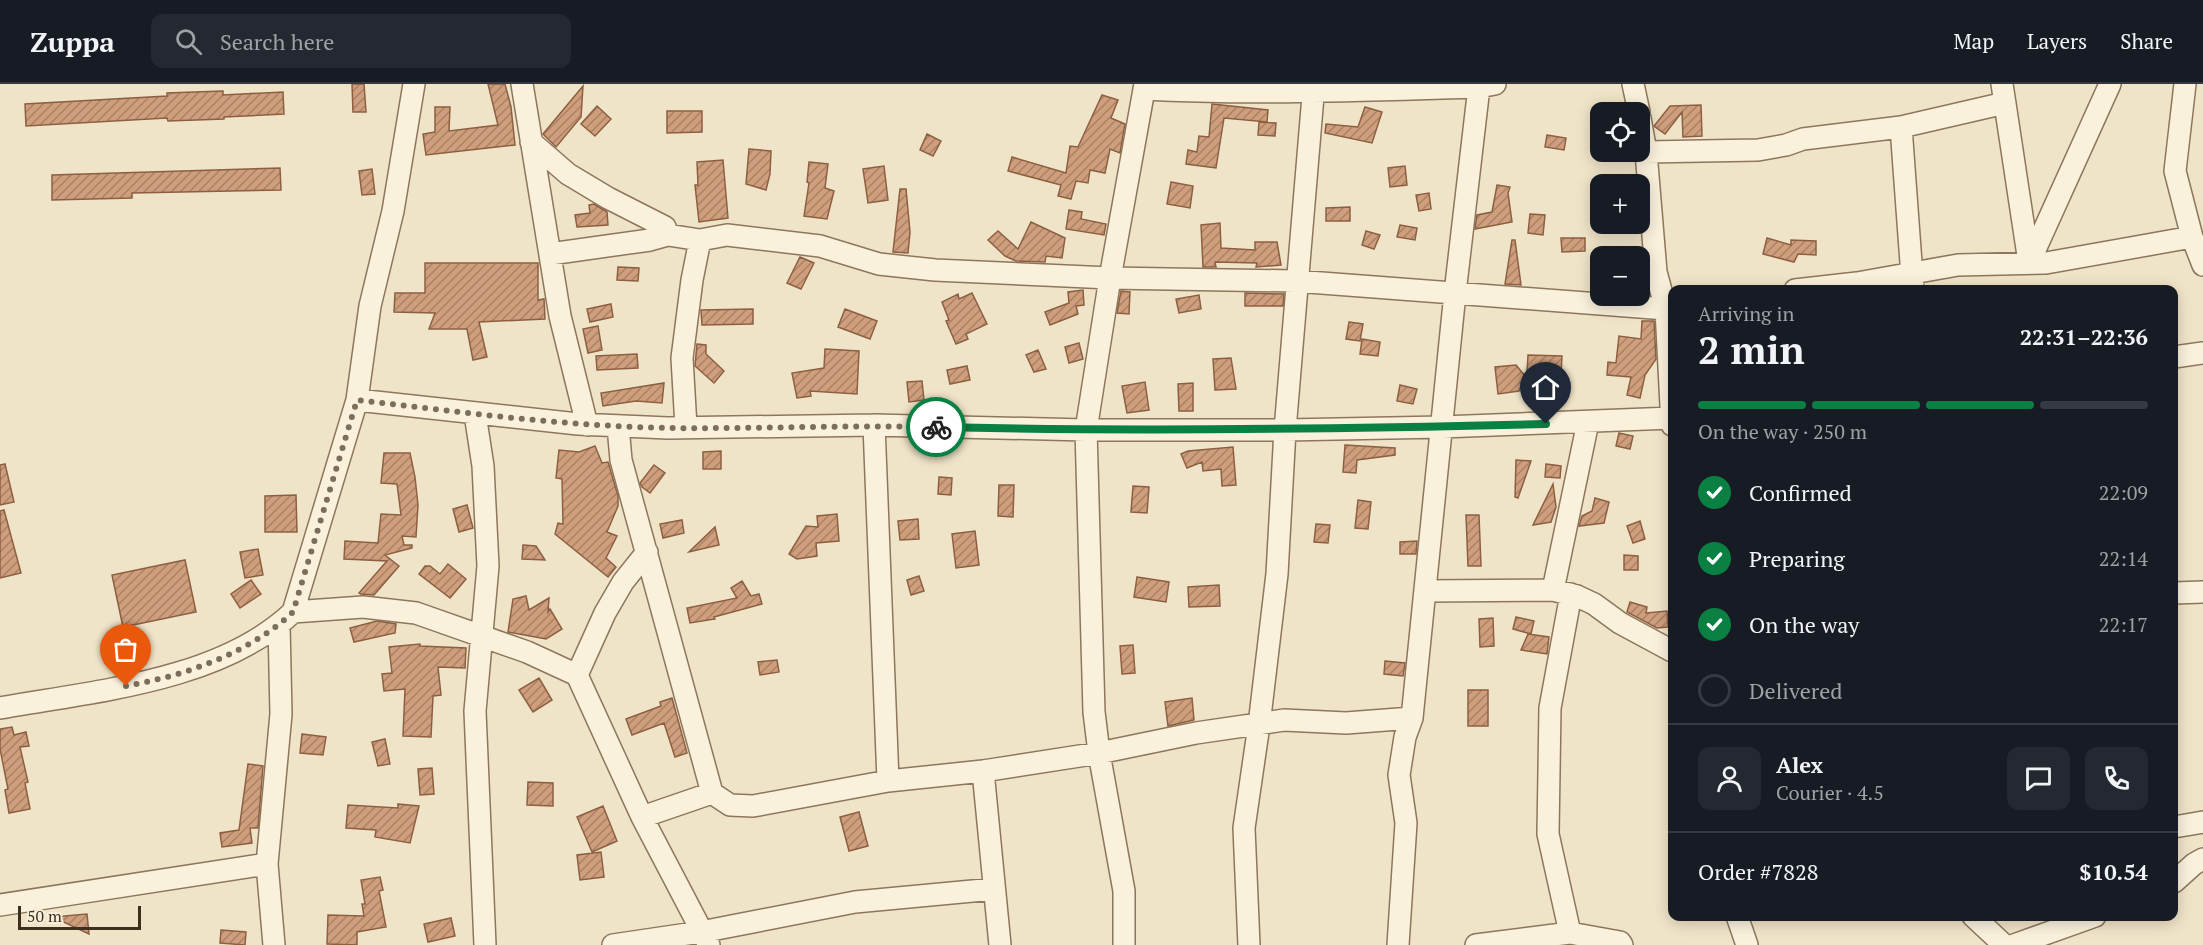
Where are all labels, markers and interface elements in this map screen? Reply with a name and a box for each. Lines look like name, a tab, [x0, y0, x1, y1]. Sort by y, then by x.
search box	[151, 14, 571, 68]
text: Zuppa	[30, 23, 115, 60]
icon: search	[172, 25, 205, 58]
text: Search here	[220, 27, 334, 56]
text: Map	[1953, 27, 1994, 55]
text: Layers	[2027, 27, 2087, 55]
text: Share	[2120, 27, 2173, 55]
map controls	[1590, 102, 1650, 306]
button: locate	[1590, 102, 1650, 162]
button: +	[1590, 174, 1650, 234]
button: −	[1590, 246, 1650, 306]
text: Arriving in	[1698, 300, 1794, 327]
text: 22:31–22:36	[2020, 322, 2148, 351]
text: 2 min	[1698, 323, 1805, 375]
pin	[1520, 362, 1571, 424]
icon: home	[1529, 371, 1562, 404]
courier	[906, 397, 966, 457]
icon: bike	[920, 411, 953, 444]
text: On the way · 250 m	[1698, 418, 1867, 445]
icon: check	[1698, 476, 1731, 509]
text: Confirmed	[1749, 478, 1852, 507]
text: 22:09	[2099, 479, 2148, 506]
icon: check	[1698, 542, 1731, 575]
text: Preparing	[1749, 544, 1845, 573]
text: 22:14	[2099, 545, 2148, 572]
icon: check	[1698, 608, 1731, 641]
text: On the way	[1749, 610, 1859, 639]
text: 22:17	[2099, 611, 2148, 638]
pin	[100, 624, 151, 686]
icon: bag	[109, 633, 142, 666]
text: Delivered	[1749, 676, 1842, 705]
button: person	[1698, 747, 1761, 810]
button: chat	[2007, 747, 2070, 810]
button: phone	[2085, 747, 2148, 810]
text: Alex	[1776, 750, 1823, 779]
text: Courier · 4.5	[1776, 779, 1884, 806]
text: Order #7828	[1698, 857, 1818, 886]
text: $10.54	[2079, 857, 2148, 886]
scale bar	[18, 903, 141, 930]
text: 50 m	[27, 905, 62, 927]

